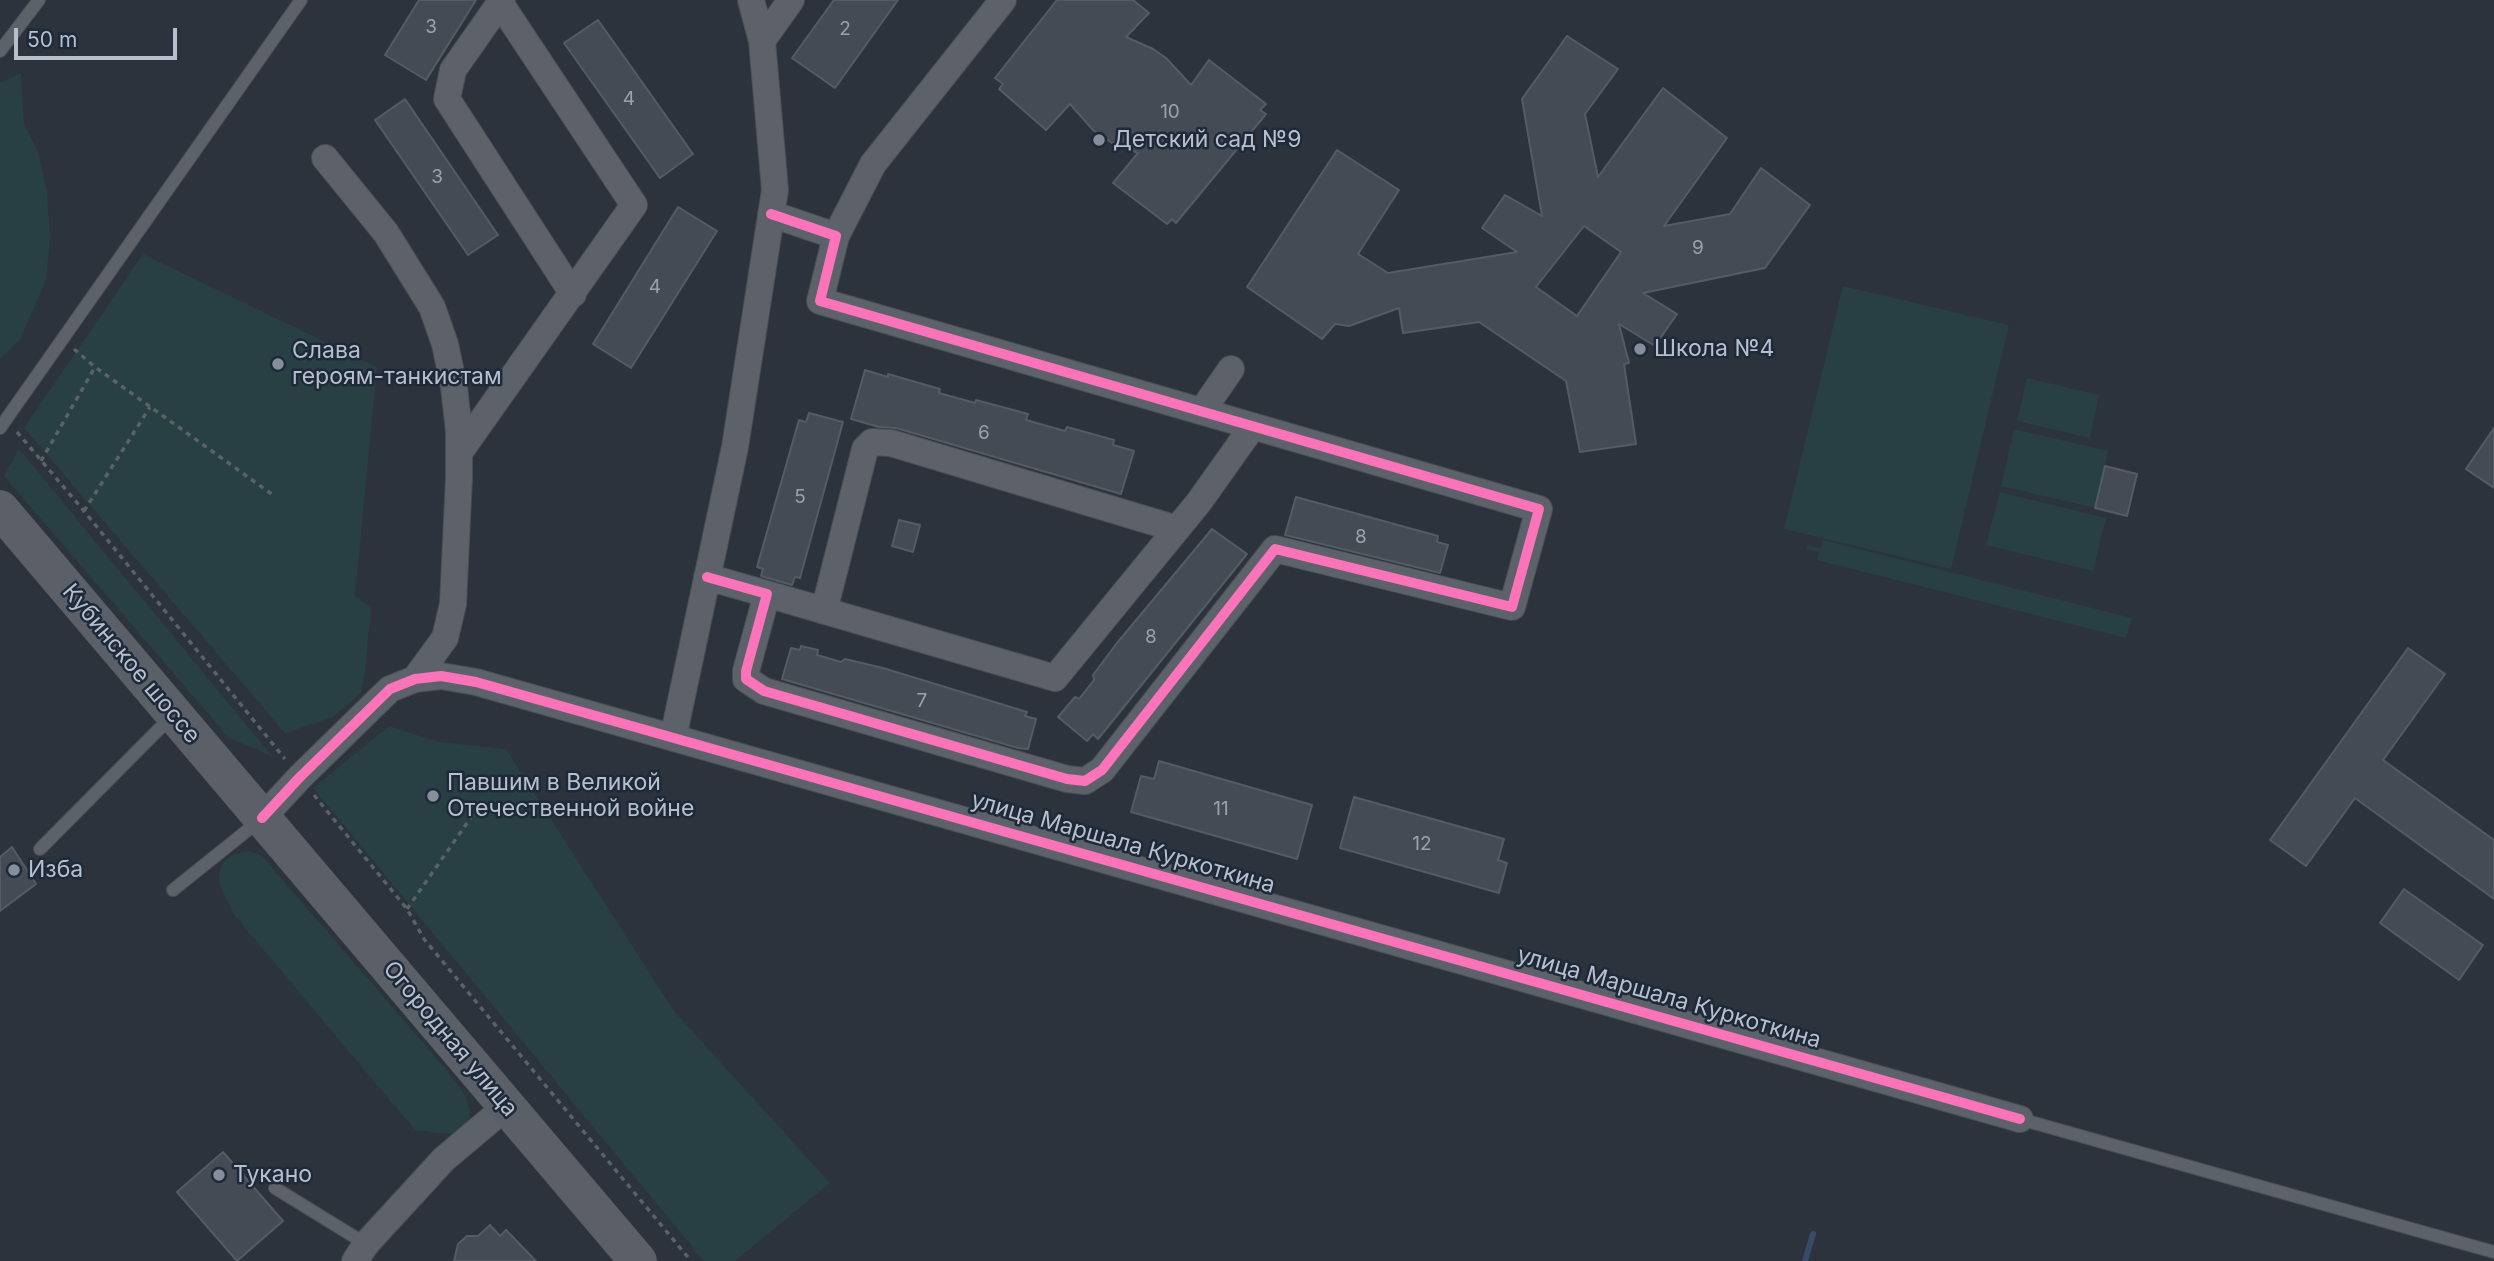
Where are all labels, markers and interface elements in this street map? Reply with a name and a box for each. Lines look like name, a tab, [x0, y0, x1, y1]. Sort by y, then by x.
scale bar	[18, 14, 180, 58]
house number: 3	[425, 16, 437, 38]
house number: 2	[839, 18, 851, 40]
text: 50 m	[27, 27, 77, 52]
house number: 4	[623, 88, 635, 110]
house number: 10	[1160, 101, 1180, 123]
place label: Детский сад №9	[1113, 126, 1301, 154]
marker: Детский сад №9	[1091, 132, 1107, 148]
house number: 3	[431, 166, 443, 188]
house number: 9	[1692, 237, 1704, 259]
house number: 4	[649, 276, 661, 298]
place label: Школа №4	[1654, 335, 1774, 363]
place label: Слава героям-танкистам	[292, 337, 502, 391]
marker: Школа №4	[1632, 341, 1648, 357]
marker: Слава героям-танкистам	[270, 356, 286, 372]
house number: 6	[978, 422, 990, 444]
house number: 5	[794, 486, 806, 508]
house number: 8	[1355, 526, 1367, 548]
street label: Кубинское шоссе	[56, 579, 206, 749]
house number: 8	[1145, 626, 1157, 648]
house number: 7	[917, 690, 927, 712]
place label: Павшим в Великой Отечественной войне	[447, 769, 694, 823]
street label: улица Маршала Куркоткина	[968, 786, 1278, 900]
marker: Павшим в Великой Отечественной войне	[425, 788, 441, 804]
house number: 11	[1213, 798, 1229, 820]
house number: 12	[1412, 833, 1432, 855]
place label: Изба	[28, 856, 83, 884]
marker: Изба	[6, 862, 22, 878]
street label: улица Маршала Куркоткина	[1514, 941, 1824, 1055]
street label: Огородная улица	[377, 956, 523, 1122]
place label: Тукано	[233, 1161, 312, 1189]
marker: Тукано	[211, 1167, 227, 1183]

